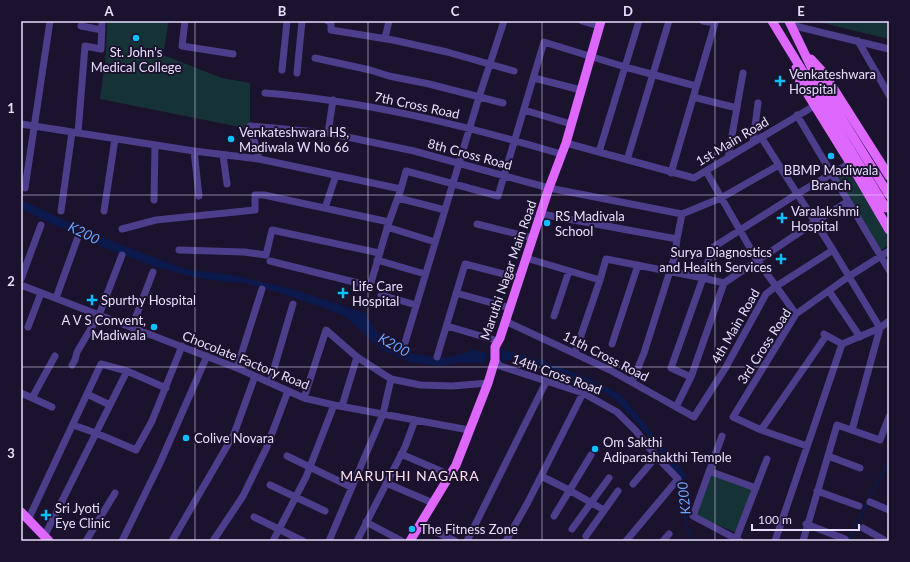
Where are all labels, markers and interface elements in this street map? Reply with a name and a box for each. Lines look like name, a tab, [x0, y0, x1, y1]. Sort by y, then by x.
text: A	[103, 3, 114, 19]
text: B	[278, 3, 287, 19]
text: C	[451, 3, 460, 19]
text: D	[623, 3, 633, 19]
text: E	[797, 3, 805, 19]
marker: St. John's Medical College	[131, 33, 141, 43]
place label: St. John's Medical College	[91, 44, 181, 75]
place label: Venkateshwara Hospital	[789, 66, 876, 97]
marker: Venkateshwara Hospital	[774, 75, 786, 87]
street label: 7th Cross Road	[373, 88, 461, 122]
text: 1	[7, 100, 15, 116]
street label: 1st Main Road	[693, 113, 771, 169]
place label: Venkateshwara HS, Madiwala W No 66	[239, 124, 349, 155]
marker: Venkateshwara HS, Madiwala W No 66	[226, 134, 236, 144]
street label: 8th Cross Road	[426, 135, 514, 173]
marker: BBMP Madiwala Branch	[826, 151, 836, 161]
place label: BBMP Madiwala Branch	[784, 162, 878, 193]
street label: Maruthi Nagar Main Road	[477, 198, 539, 342]
place label: Varalakshmi Hospital	[791, 203, 859, 234]
place label: RS Madivala School	[555, 208, 625, 239]
marker: Varalakshmi Hospital	[776, 212, 788, 224]
water label: K200	[66, 218, 103, 247]
marker: RS Madivala School	[542, 218, 552, 228]
place label: Surya Diagnostics and Health Services	[659, 244, 772, 275]
marker: Surya Diagnostics and Health Services	[775, 253, 787, 265]
text: 2	[7, 273, 15, 289]
place label: Life Care Hospital	[352, 278, 403, 309]
street label: 4th Main Road	[707, 286, 763, 366]
marker: Life Care Hospital	[337, 287, 349, 299]
place label: Spurthy Hospital	[101, 292, 196, 308]
marker: Spurthy Hospital	[86, 294, 98, 306]
street label: 3rd Cross Road	[734, 305, 794, 387]
place label: A V S Convent, Madiwala	[62, 312, 146, 343]
marker: A V S Convent, Madiwala	[149, 322, 159, 332]
street label: Chocolate Factory Road	[180, 327, 312, 393]
street label: 11th Cross Road	[560, 327, 652, 385]
water label: K200	[376, 329, 413, 360]
street label: 14th Cross Road	[510, 350, 604, 398]
place label: Colive Novara	[194, 430, 274, 446]
marker: Colive Novara	[181, 433, 191, 443]
place label: Om Sakthi Adiparashakthi Temple	[603, 434, 732, 465]
marker: Om Sakthi Adiparashakthi Temple	[590, 444, 600, 454]
text: 3	[7, 445, 15, 461]
district label: MARUTHI NAGARA	[340, 467, 480, 484]
water label: K200	[673, 481, 694, 515]
place label: Sri Jyoti Eye Clinic	[55, 500, 110, 531]
scale bar	[752, 506, 859, 532]
marker: Sri Jyoti Eye Clinic	[40, 509, 52, 521]
text: 100 m	[758, 512, 792, 527]
place label: The Fitness Zone	[420, 521, 518, 537]
marker: The Fitness Zone	[407, 524, 417, 534]

